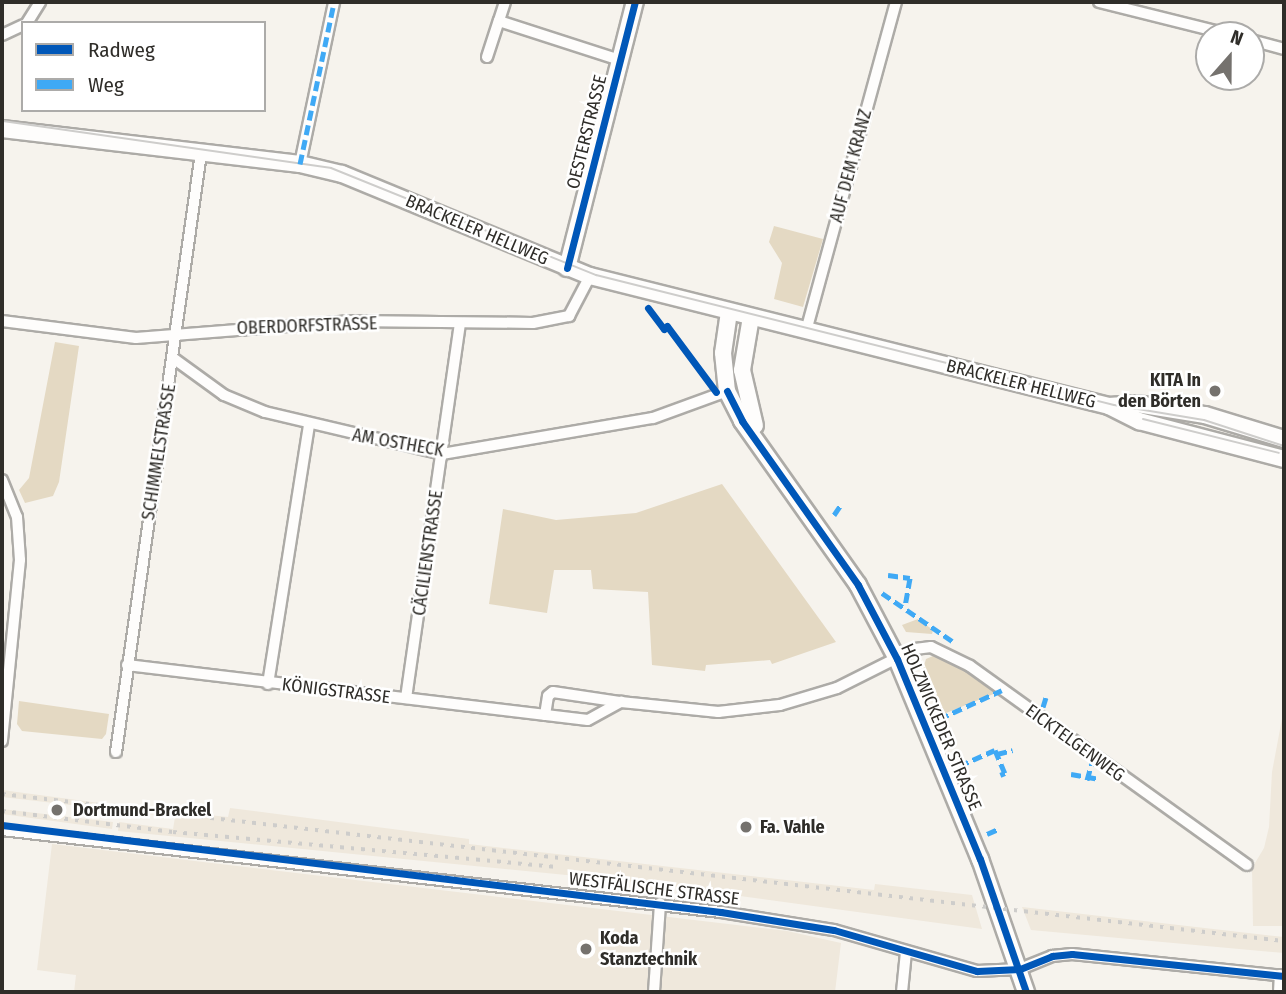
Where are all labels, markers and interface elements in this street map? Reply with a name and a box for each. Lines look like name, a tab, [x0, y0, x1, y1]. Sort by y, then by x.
legend	[21, 21, 266, 112]
north arrow	[1195, 21, 1265, 91]
text: N	[1228, 25, 1246, 51]
text: Radweg	[88, 37, 155, 63]
text: Weg	[88, 72, 124, 98]
street label: OESTERSTRASSE	[562, 73, 612, 191]
street label: AUF DEM KRANZ	[826, 107, 876, 225]
street label: BRACKELER HELLWEG	[402, 190, 552, 270]
street label: OBERDORFSTRASSE	[236, 313, 378, 339]
street label: BRACKELER HELLWEG	[944, 355, 1098, 413]
place label: KITA In den Börten	[1118, 370, 1201, 412]
street label: SCHIMMELSTRASSE	[138, 382, 180, 522]
marker: KITA In den Börten	[1207, 383, 1223, 399]
street label: AM OSTHECK	[351, 424, 445, 462]
street label: CÄCILIENSTRASSE	[408, 489, 448, 617]
street label: HOLZWICKEDER STRASSE	[896, 640, 986, 814]
street label: KÖNIGSTRASSE	[281, 674, 391, 708]
street label: EICKTELGENWEG	[1021, 700, 1129, 786]
place label: Dortmund-Brackel	[73, 799, 211, 821]
marker: Dortmund-Brackel	[47, 800, 67, 820]
place label: Fa. Vahle	[760, 816, 825, 838]
marker: Fa. Vahle	[738, 819, 754, 835]
street label: WESTFÄLISCHE STRASSE	[568, 868, 740, 910]
place label: Koda Stanztechnik	[600, 928, 697, 970]
marker: Koda Stanztechnik	[578, 941, 594, 957]

